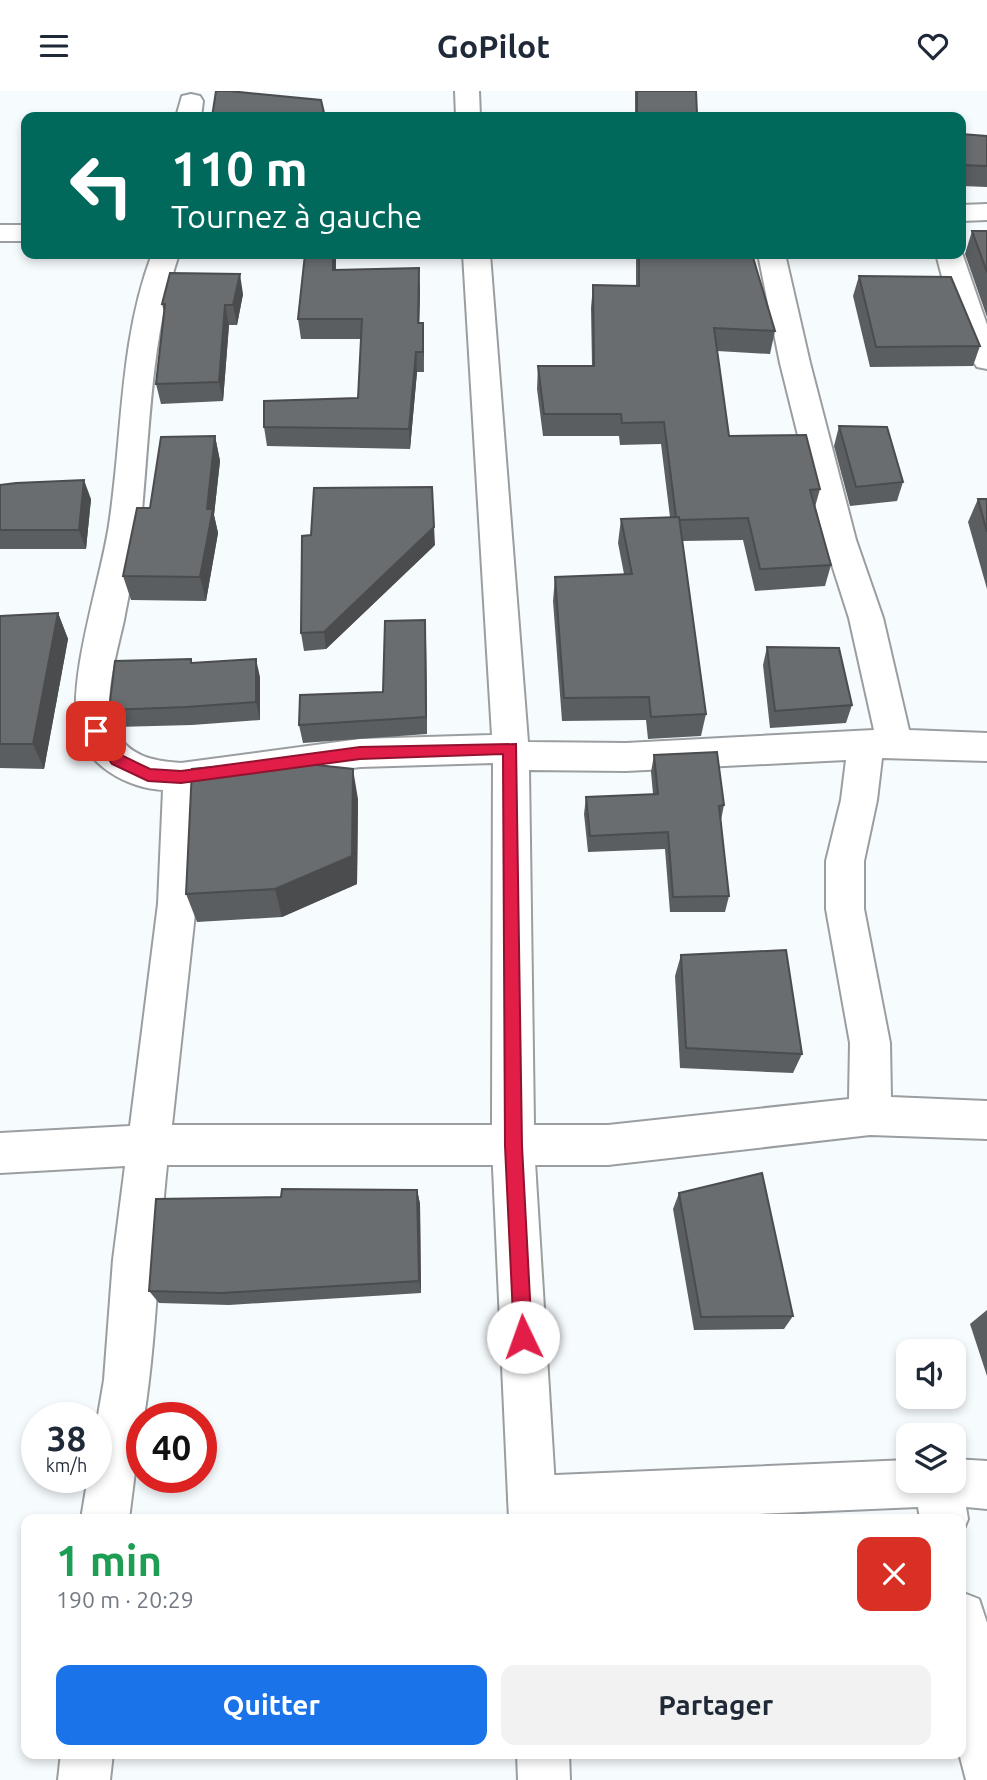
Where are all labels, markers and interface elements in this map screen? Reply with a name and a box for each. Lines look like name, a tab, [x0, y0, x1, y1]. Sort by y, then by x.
icon: menu	[35, 27, 73, 65]
icon: heart	[914, 27, 952, 65]
text: GoPilot	[437, 28, 550, 64]
icon: left	[56, 140, 147, 231]
text: 110 m	[171, 140, 308, 195]
text: Tournez à gauche	[171, 198, 422, 234]
pin	[66, 701, 126, 761]
icon: arrive	[77, 712, 115, 750]
position arrow	[486, 1300, 560, 1374]
map controls	[896, 1339, 966, 1493]
button: sound	[896, 1339, 966, 1409]
speed limit sign: 40	[126, 1402, 217, 1493]
text: 38	[47, 1418, 86, 1458]
button: layers	[896, 1423, 966, 1493]
text: km/h	[46, 1455, 87, 1475]
text: 1 min	[56, 1537, 162, 1584]
button: close	[857, 1537, 931, 1611]
text: 190 m · 20:29	[56, 1587, 194, 1612]
button: Quitter	[56, 1665, 487, 1745]
button: Partager	[501, 1665, 931, 1745]

